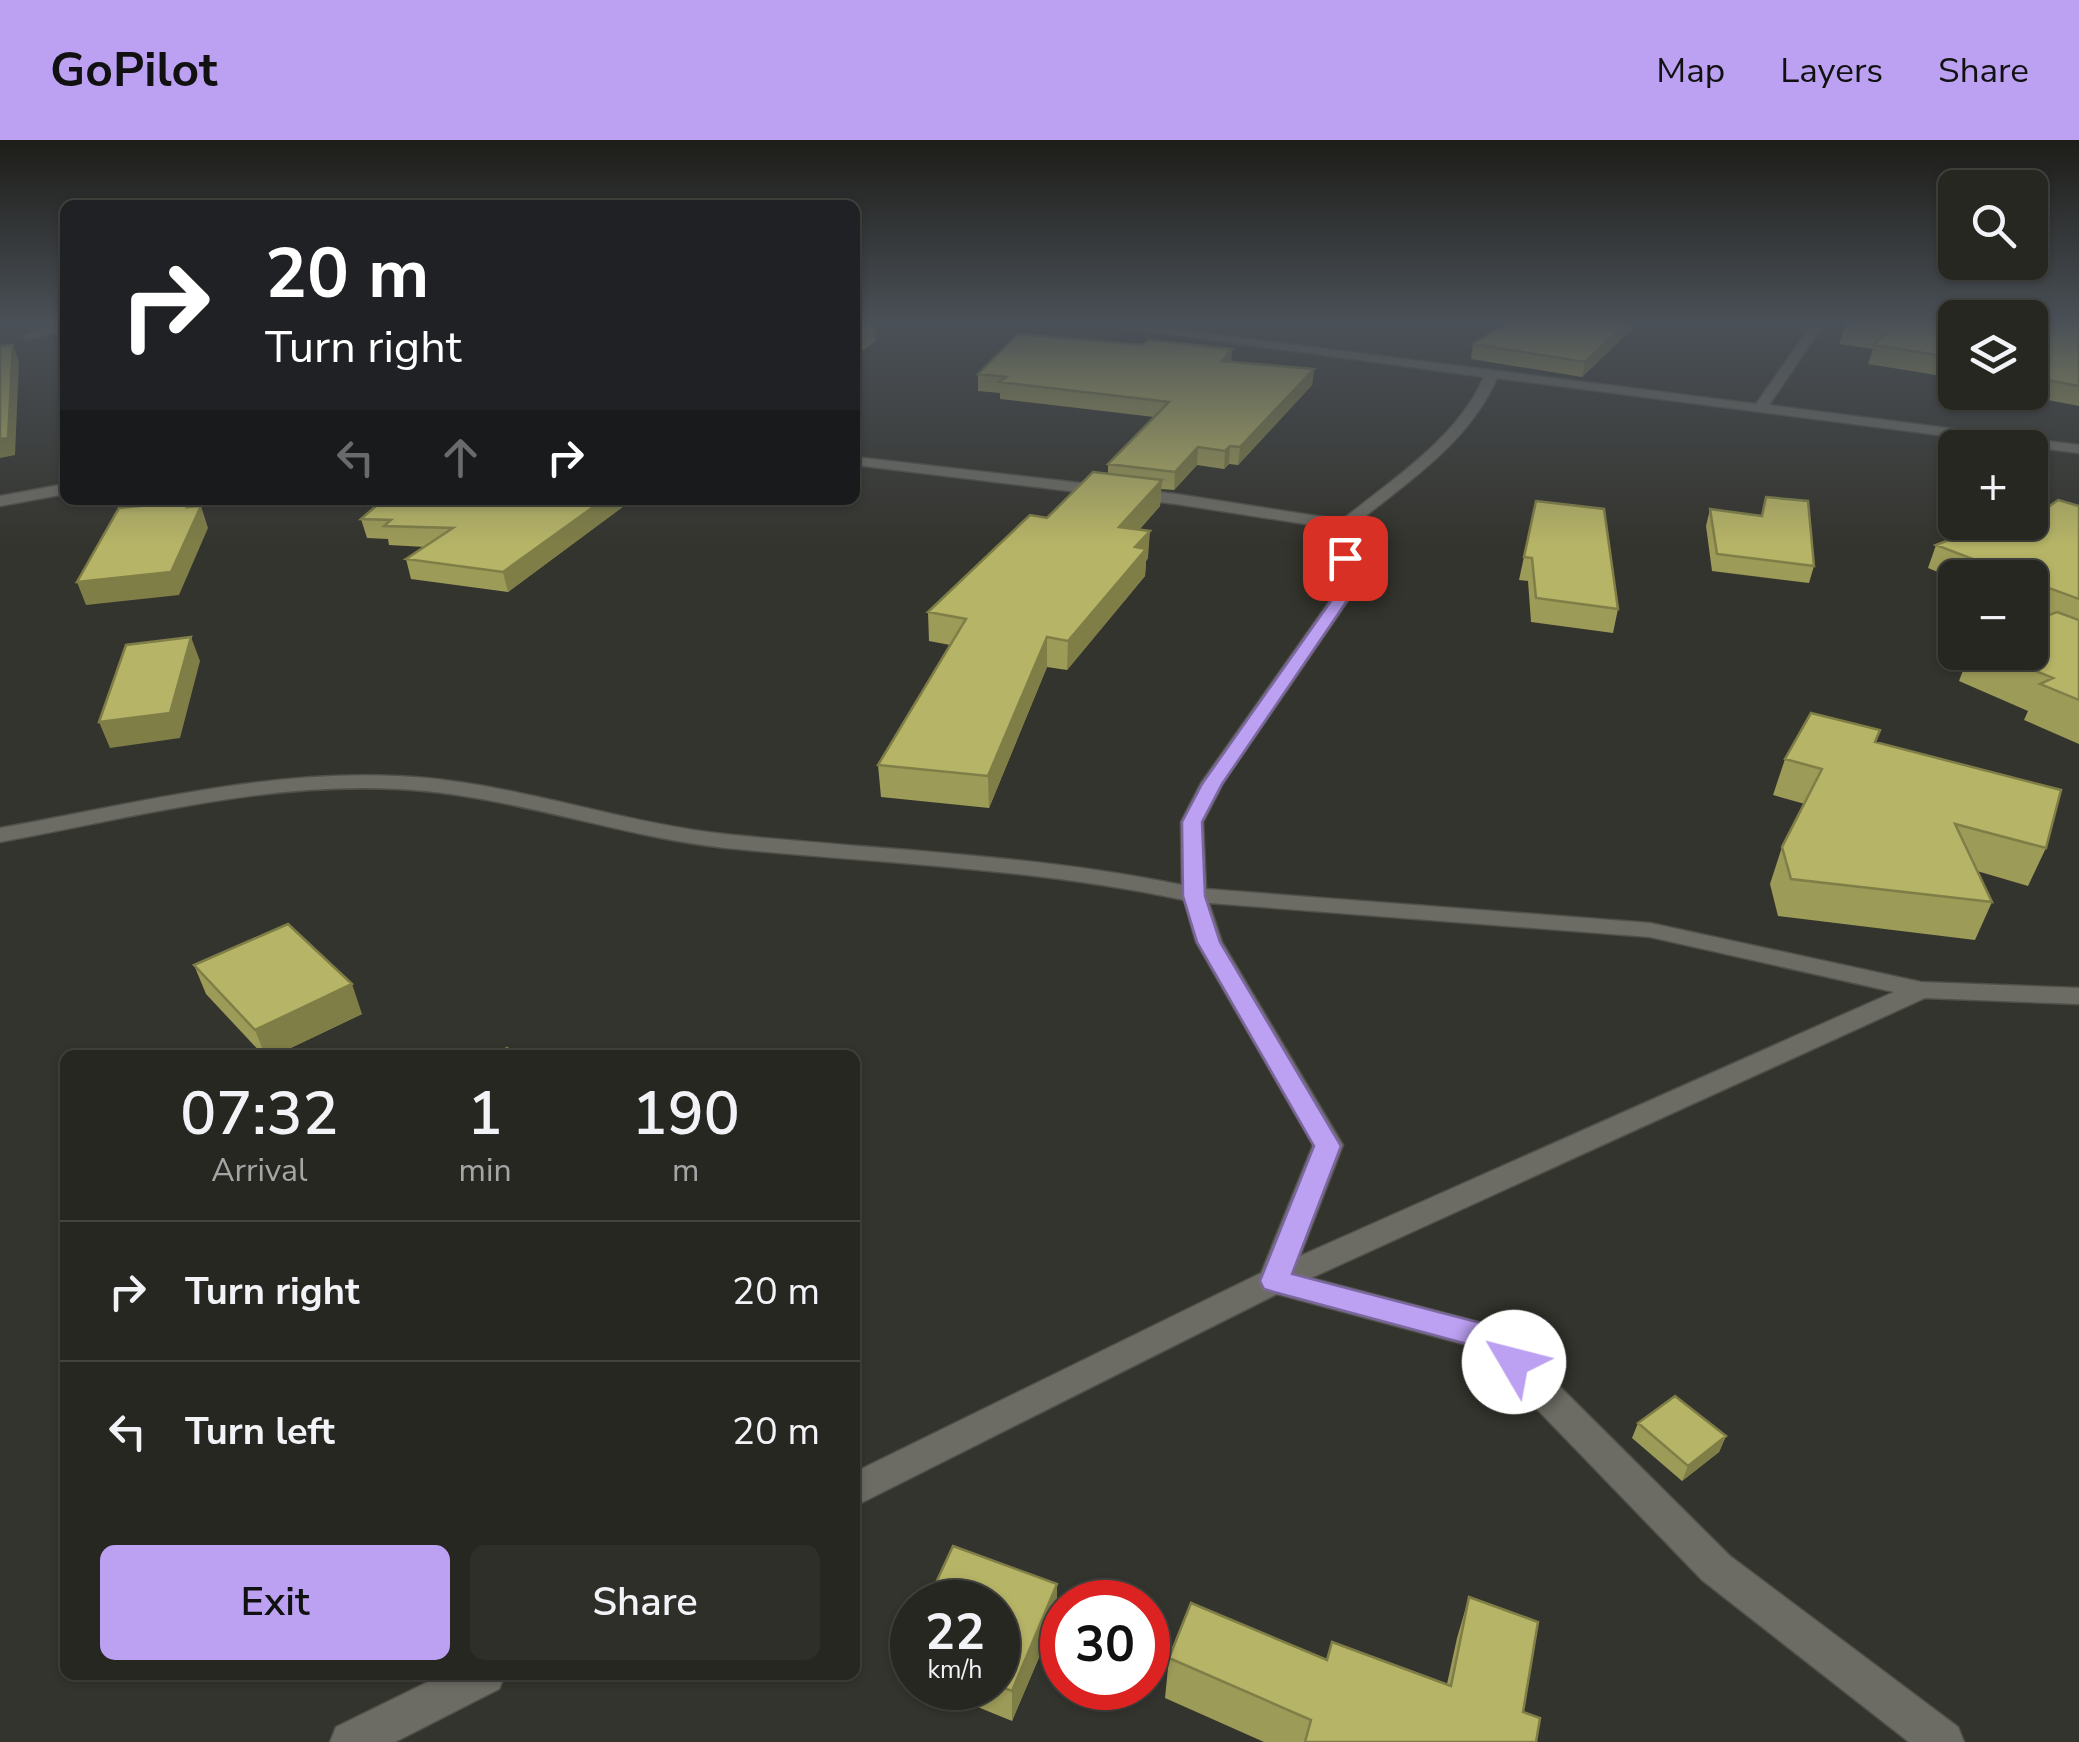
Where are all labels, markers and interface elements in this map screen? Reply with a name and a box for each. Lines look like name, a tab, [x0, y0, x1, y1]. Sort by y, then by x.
text: GoPilot	[50, 37, 217, 103]
text: Map	[1656, 47, 1725, 94]
text: Layers	[1780, 47, 1883, 94]
text: Share	[1938, 47, 2029, 94]
map controls	[1938, 170, 2048, 670]
button: search	[1938, 170, 2048, 280]
text: 20 m	[265, 226, 429, 322]
icon: right	[100, 240, 230, 370]
button: layers	[1938, 300, 2048, 410]
text: Turn right	[265, 317, 462, 378]
icon: left	[328, 430, 383, 485]
icon: ahead	[433, 430, 488, 485]
icon: right	[538, 430, 593, 485]
button: +	[1938, 430, 2048, 540]
pin	[1303, 516, 1388, 601]
icon: arrive	[1318, 531, 1373, 586]
button: −	[1938, 560, 2048, 670]
text: 07:32	[180, 1073, 338, 1155]
text: 1	[467, 1073, 503, 1155]
text: 190	[632, 1073, 740, 1155]
text: Arrival	[211, 1149, 307, 1192]
text: min	[459, 1149, 512, 1192]
text: m	[672, 1149, 700, 1192]
icon: right	[100, 1264, 155, 1319]
text: Turn right	[185, 1266, 360, 1317]
text: 20 m	[732, 1266, 820, 1317]
position arrow	[1462, 1310, 1566, 1414]
icon: left	[100, 1404, 155, 1459]
text: Turn left	[185, 1406, 335, 1457]
text: 20 m	[732, 1406, 820, 1457]
button: Exit	[100, 1545, 450, 1660]
button: Share	[470, 1545, 820, 1660]
speed limit sign: 30	[1040, 1580, 1170, 1710]
text: 22	[925, 1598, 985, 1667]
text: km/h	[927, 1653, 983, 1687]

